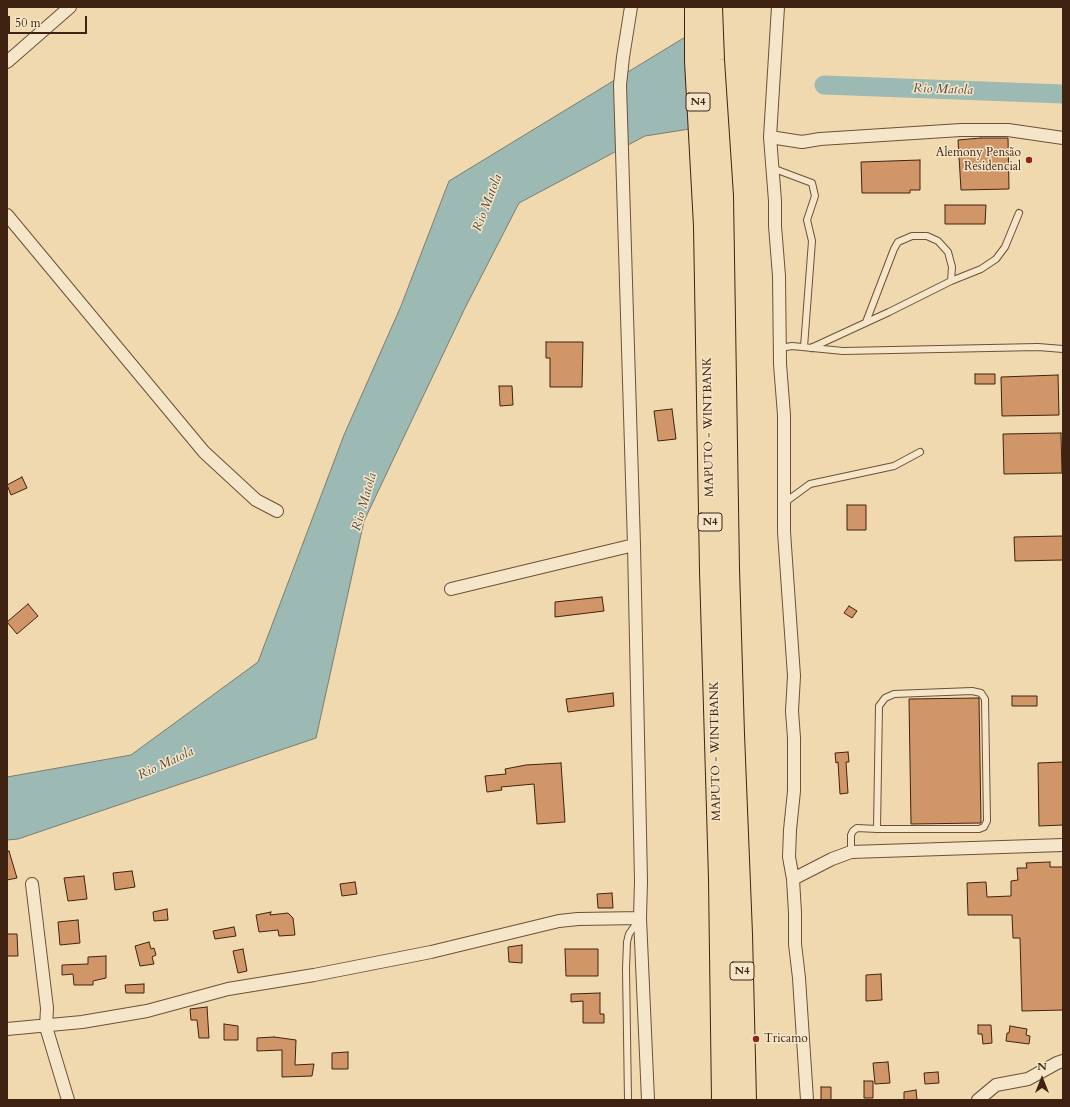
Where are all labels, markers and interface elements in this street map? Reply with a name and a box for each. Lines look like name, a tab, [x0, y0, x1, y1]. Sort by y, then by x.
scale bar	[10, 8, 89, 34]
text: 50 m	[15, 15, 41, 31]
water label: Rio Matola	[913, 81, 973, 99]
road number: N4	[686, 93, 710, 111]
place label: Alemony Pensão Residencial	[936, 146, 1021, 174]
marker: Alemony Pensão Residencial	[1024, 155, 1034, 165]
water label: Rio Matola	[470, 172, 506, 234]
street label: MAPUTO - WINTBANK	[701, 357, 717, 497]
water label: Rio Matola	[349, 471, 381, 533]
road number: N4	[698, 513, 722, 531]
street label: MAPUTO - WINTBANK	[708, 681, 724, 821]
water label: Rio Matola	[136, 744, 196, 784]
road number: N4	[730, 962, 754, 980]
place label: Tricamo	[764, 1032, 808, 1046]
marker: Tricamo	[751, 1034, 761, 1044]
north arrow	[1022, 1059, 1062, 1099]
text: N	[1037, 1059, 1047, 1074]

